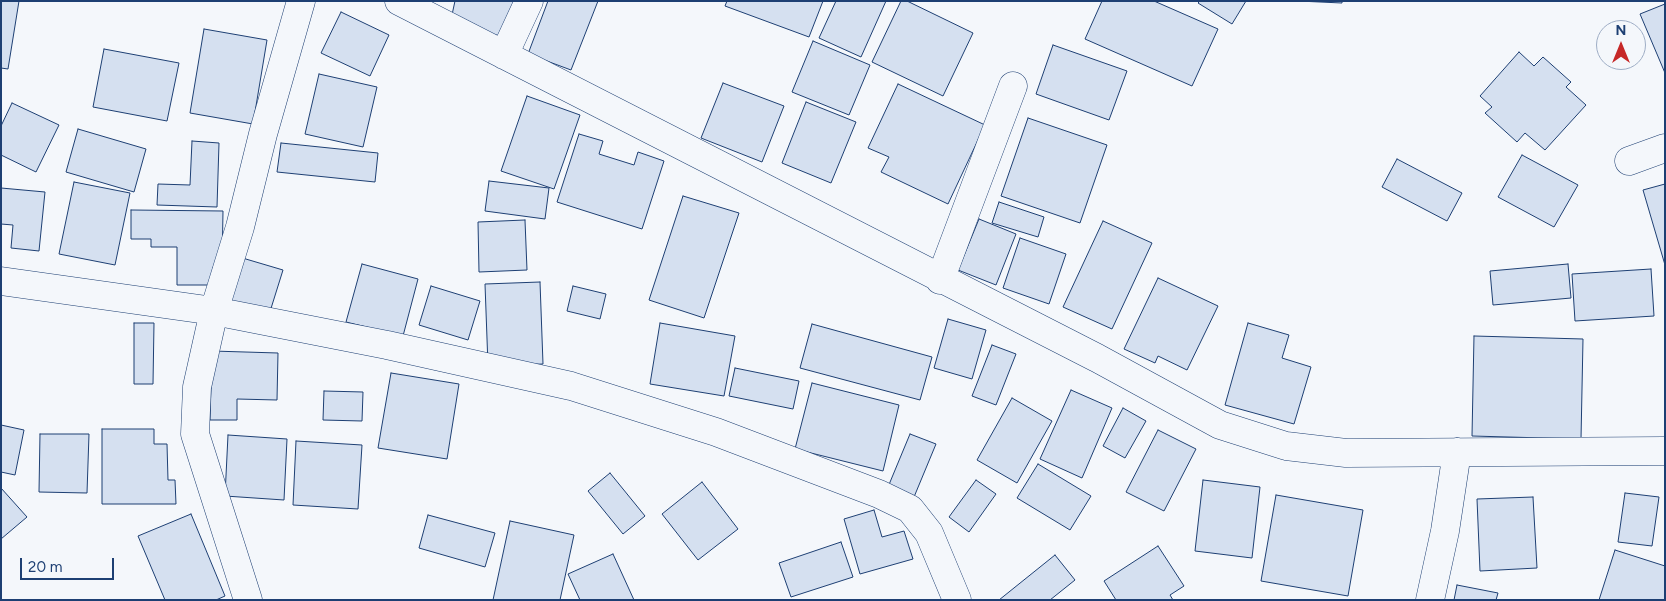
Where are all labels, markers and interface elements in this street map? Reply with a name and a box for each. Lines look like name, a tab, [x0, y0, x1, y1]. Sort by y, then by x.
north arrow	[1596, 20, 1646, 70]
text: N	[1616, 22, 1626, 39]
scale bar	[22, 548, 116, 580]
text: 20 m	[28, 558, 62, 576]

